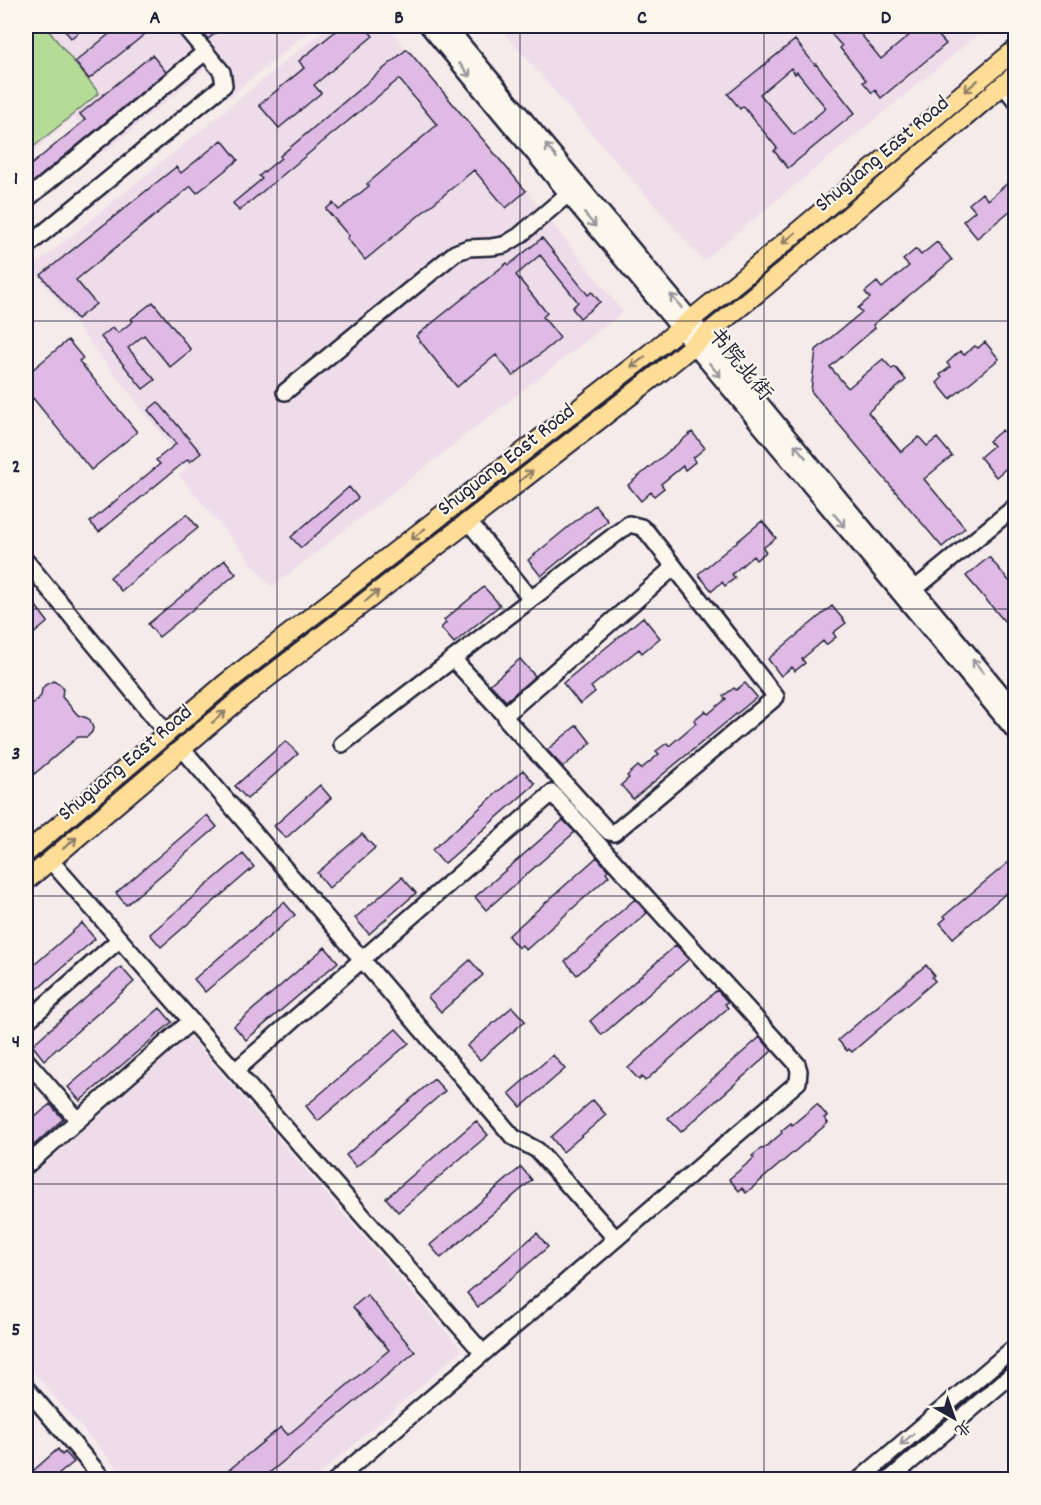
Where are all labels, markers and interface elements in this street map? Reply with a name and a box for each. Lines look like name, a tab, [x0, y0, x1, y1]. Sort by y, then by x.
text: A	[150, 5, 161, 33]
text: B	[394, 5, 404, 33]
text: C	[637, 5, 647, 33]
text: D	[881, 5, 892, 33]
one-way arrow	[458, 62, 471, 78]
one-way arrow	[964, 79, 979, 93]
street label: Shuguang East Road	[809, 89, 957, 221]
one-way arrow	[544, 144, 558, 159]
text: 1	[14, 166, 18, 194]
one-way arrow	[583, 212, 597, 227]
one-way arrow	[781, 232, 797, 245]
one-way arrow	[669, 293, 682, 309]
street label: 书院北街	[699, 321, 779, 409]
one-way arrow	[631, 356, 647, 369]
one-way arrow	[708, 362, 721, 378]
street label: Shuguang East Road	[431, 397, 583, 525]
one-way arrow	[794, 443, 807, 459]
text: 2	[12, 454, 20, 482]
one-way arrow	[517, 470, 533, 483]
one-way arrow	[833, 512, 846, 528]
one-way arrow	[411, 527, 427, 540]
one-way arrow	[364, 590, 380, 603]
one-way arrow	[972, 658, 985, 674]
street label: Shuguang East Road	[52, 698, 200, 830]
one-way arrow	[211, 710, 226, 724]
text: 3	[12, 741, 20, 769]
one-way arrow	[62, 836, 77, 850]
text: 4	[12, 1029, 20, 1057]
text: 5	[11, 1317, 21, 1345]
north arrow	[924, 1388, 984, 1448]
text: 北	[949, 1414, 976, 1442]
one-way arrow	[900, 1432, 915, 1446]

